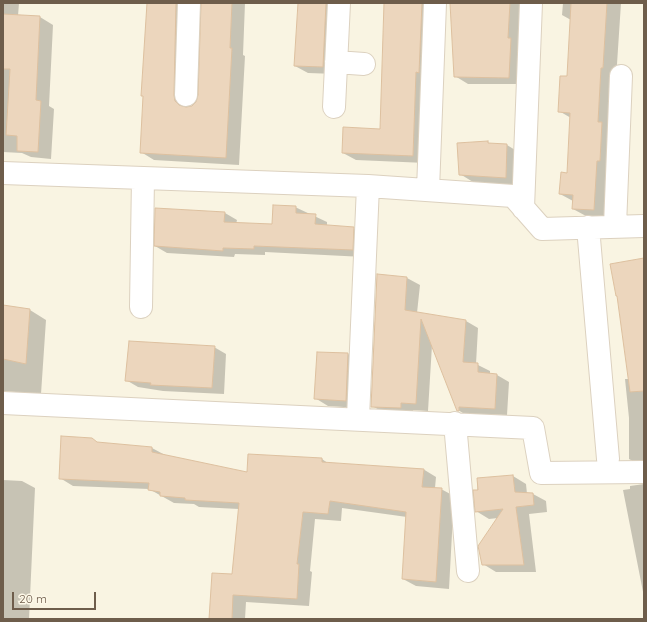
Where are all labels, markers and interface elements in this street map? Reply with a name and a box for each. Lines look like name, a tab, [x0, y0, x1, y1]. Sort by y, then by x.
scale bar	[14, 584, 98, 610]
text: 20 m	[19, 591, 47, 606]

